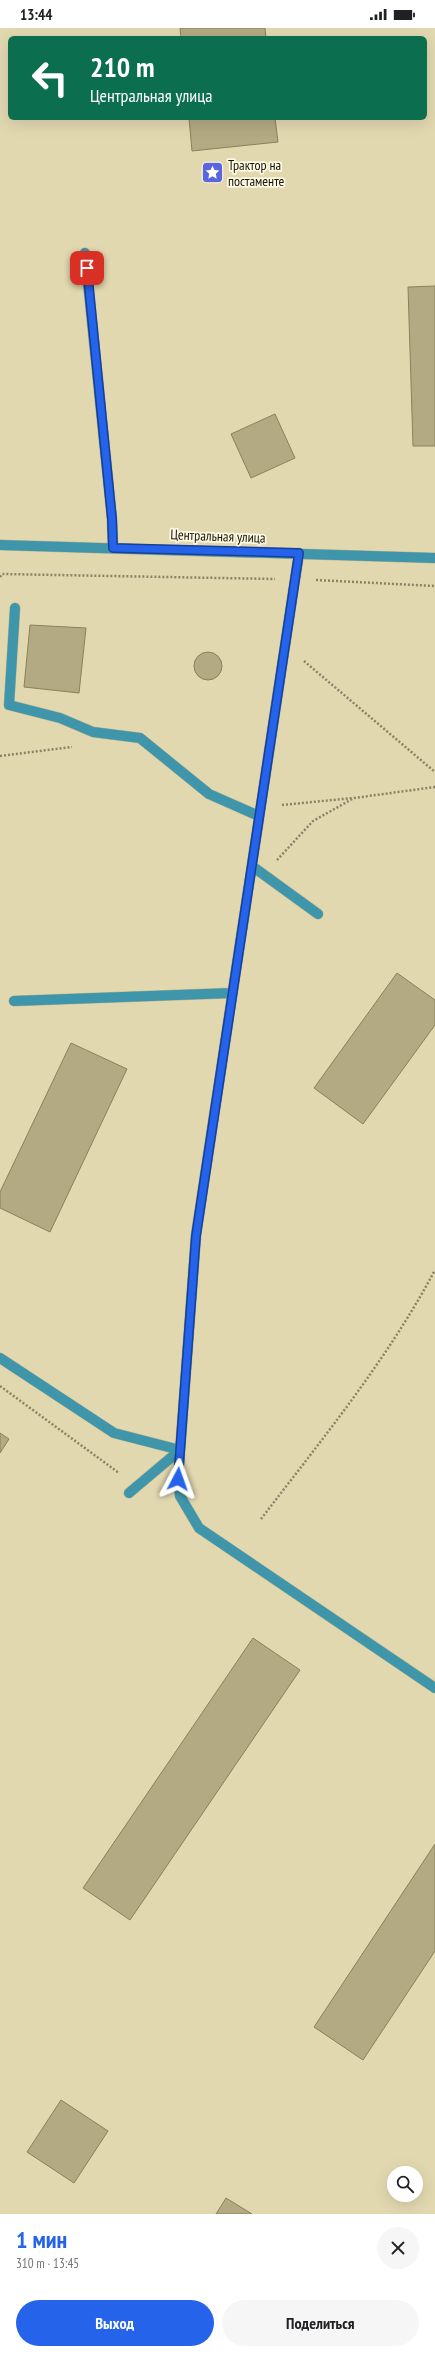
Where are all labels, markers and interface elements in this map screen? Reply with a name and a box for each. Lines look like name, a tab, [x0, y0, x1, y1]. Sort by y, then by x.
text: 13:44	[20, 5, 52, 24]
text: 210 m	[90, 48, 154, 85]
icon: left	[24, 52, 76, 104]
text: Центральная улица	[90, 84, 212, 107]
place label: Трактор на постаменте	[228, 156, 284, 190]
place icon: Трактор на постаменте	[200, 160, 226, 186]
pin	[70, 251, 104, 285]
icon: arrive	[76, 257, 98, 279]
street label: Центральная улица	[170, 525, 266, 547]
position arrow	[157, 1458, 199, 1500]
map controls	[387, 2166, 423, 2202]
button: search	[387, 2166, 423, 2202]
text: 1 мин	[16, 2224, 67, 2255]
button: close	[377, 2227, 419, 2269]
text: 310 m · 13:45	[16, 2255, 79, 2272]
button: Выход	[16, 2300, 214, 2346]
button: Поделиться	[222, 2300, 419, 2346]

